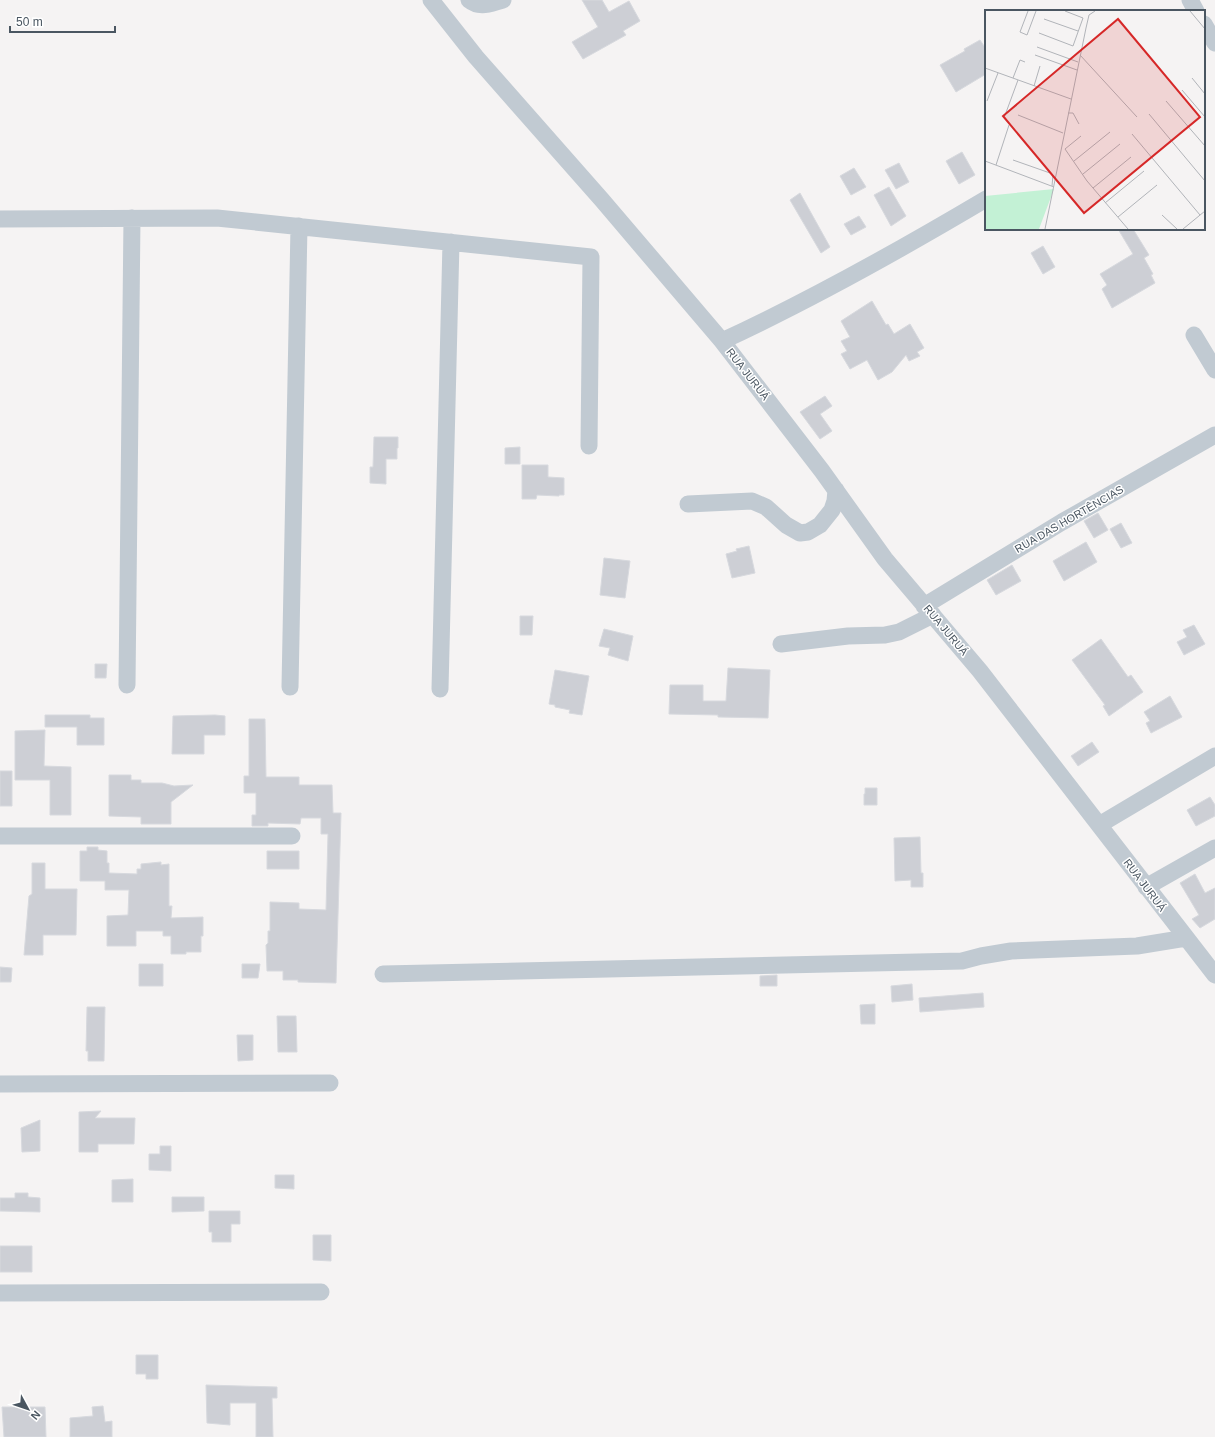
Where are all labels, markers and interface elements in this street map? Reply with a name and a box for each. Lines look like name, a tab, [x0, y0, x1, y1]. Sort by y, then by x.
scale bar	[10, 8, 115, 34]
inset map	[985, 10, 1205, 230]
text: 50 m	[16, 15, 43, 29]
street label: RUA JURUÁ	[724, 346, 772, 403]
street label: RUA DAS HORTÊNCIAS	[1013, 483, 1125, 555]
street label: RUA JURUÁ	[921, 602, 971, 658]
street label: RUA JURUÁ	[1121, 856, 1169, 914]
north arrow	[8, 1389, 48, 1429]
text: N	[28, 1409, 43, 1422]

